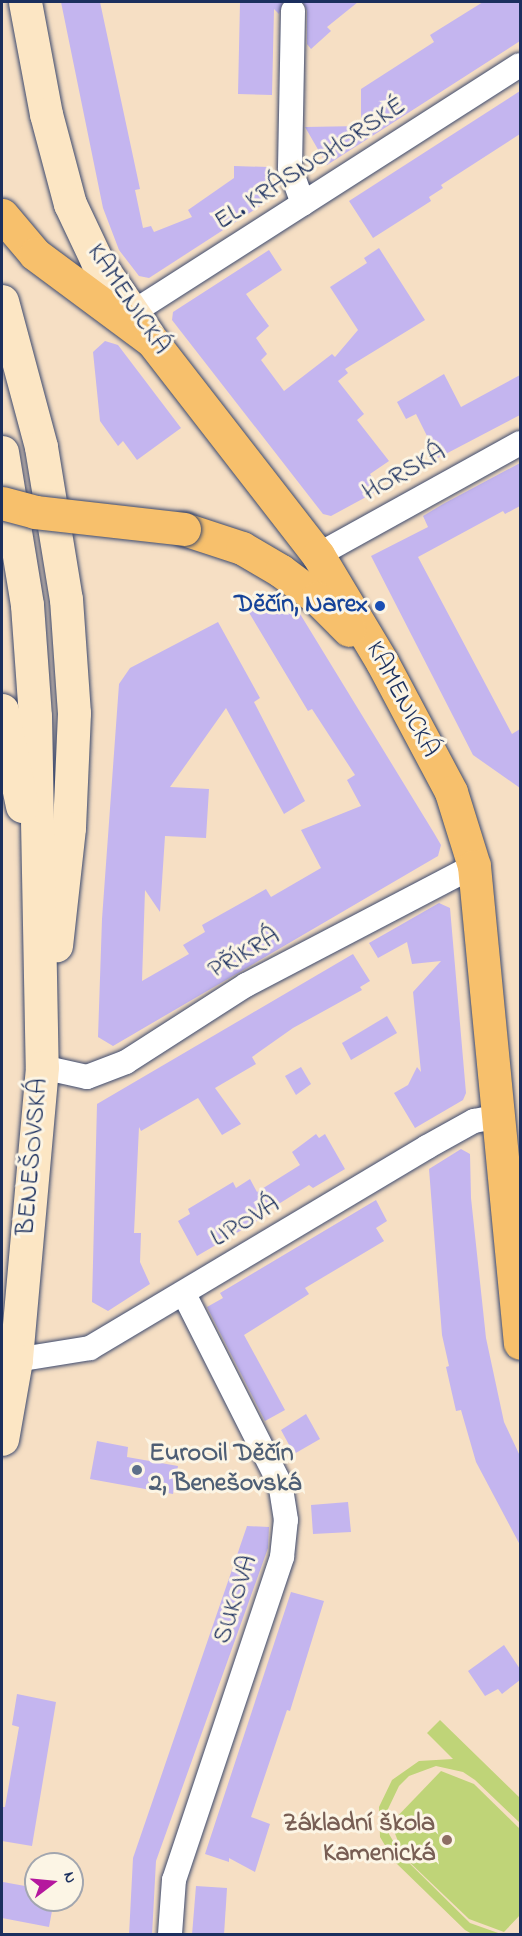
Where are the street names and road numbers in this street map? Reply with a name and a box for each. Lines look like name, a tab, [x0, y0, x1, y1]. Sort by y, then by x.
street label: EL. KRÁSNOHORSKÉ	[210, 92, 412, 238]
street label: KAMENICKÁ	[79, 239, 175, 361]
street label: HORSKÁ	[358, 438, 452, 510]
street label: KAMENICKÁ	[357, 637, 445, 763]
street label: PŘÍKRÁ	[204, 922, 286, 988]
street label: BENEŠOVSKÁ	[12, 1077, 56, 1237]
street label: LIPOVÁ	[206, 1190, 286, 1256]
street label: SUKOVA	[208, 1552, 266, 1648]

